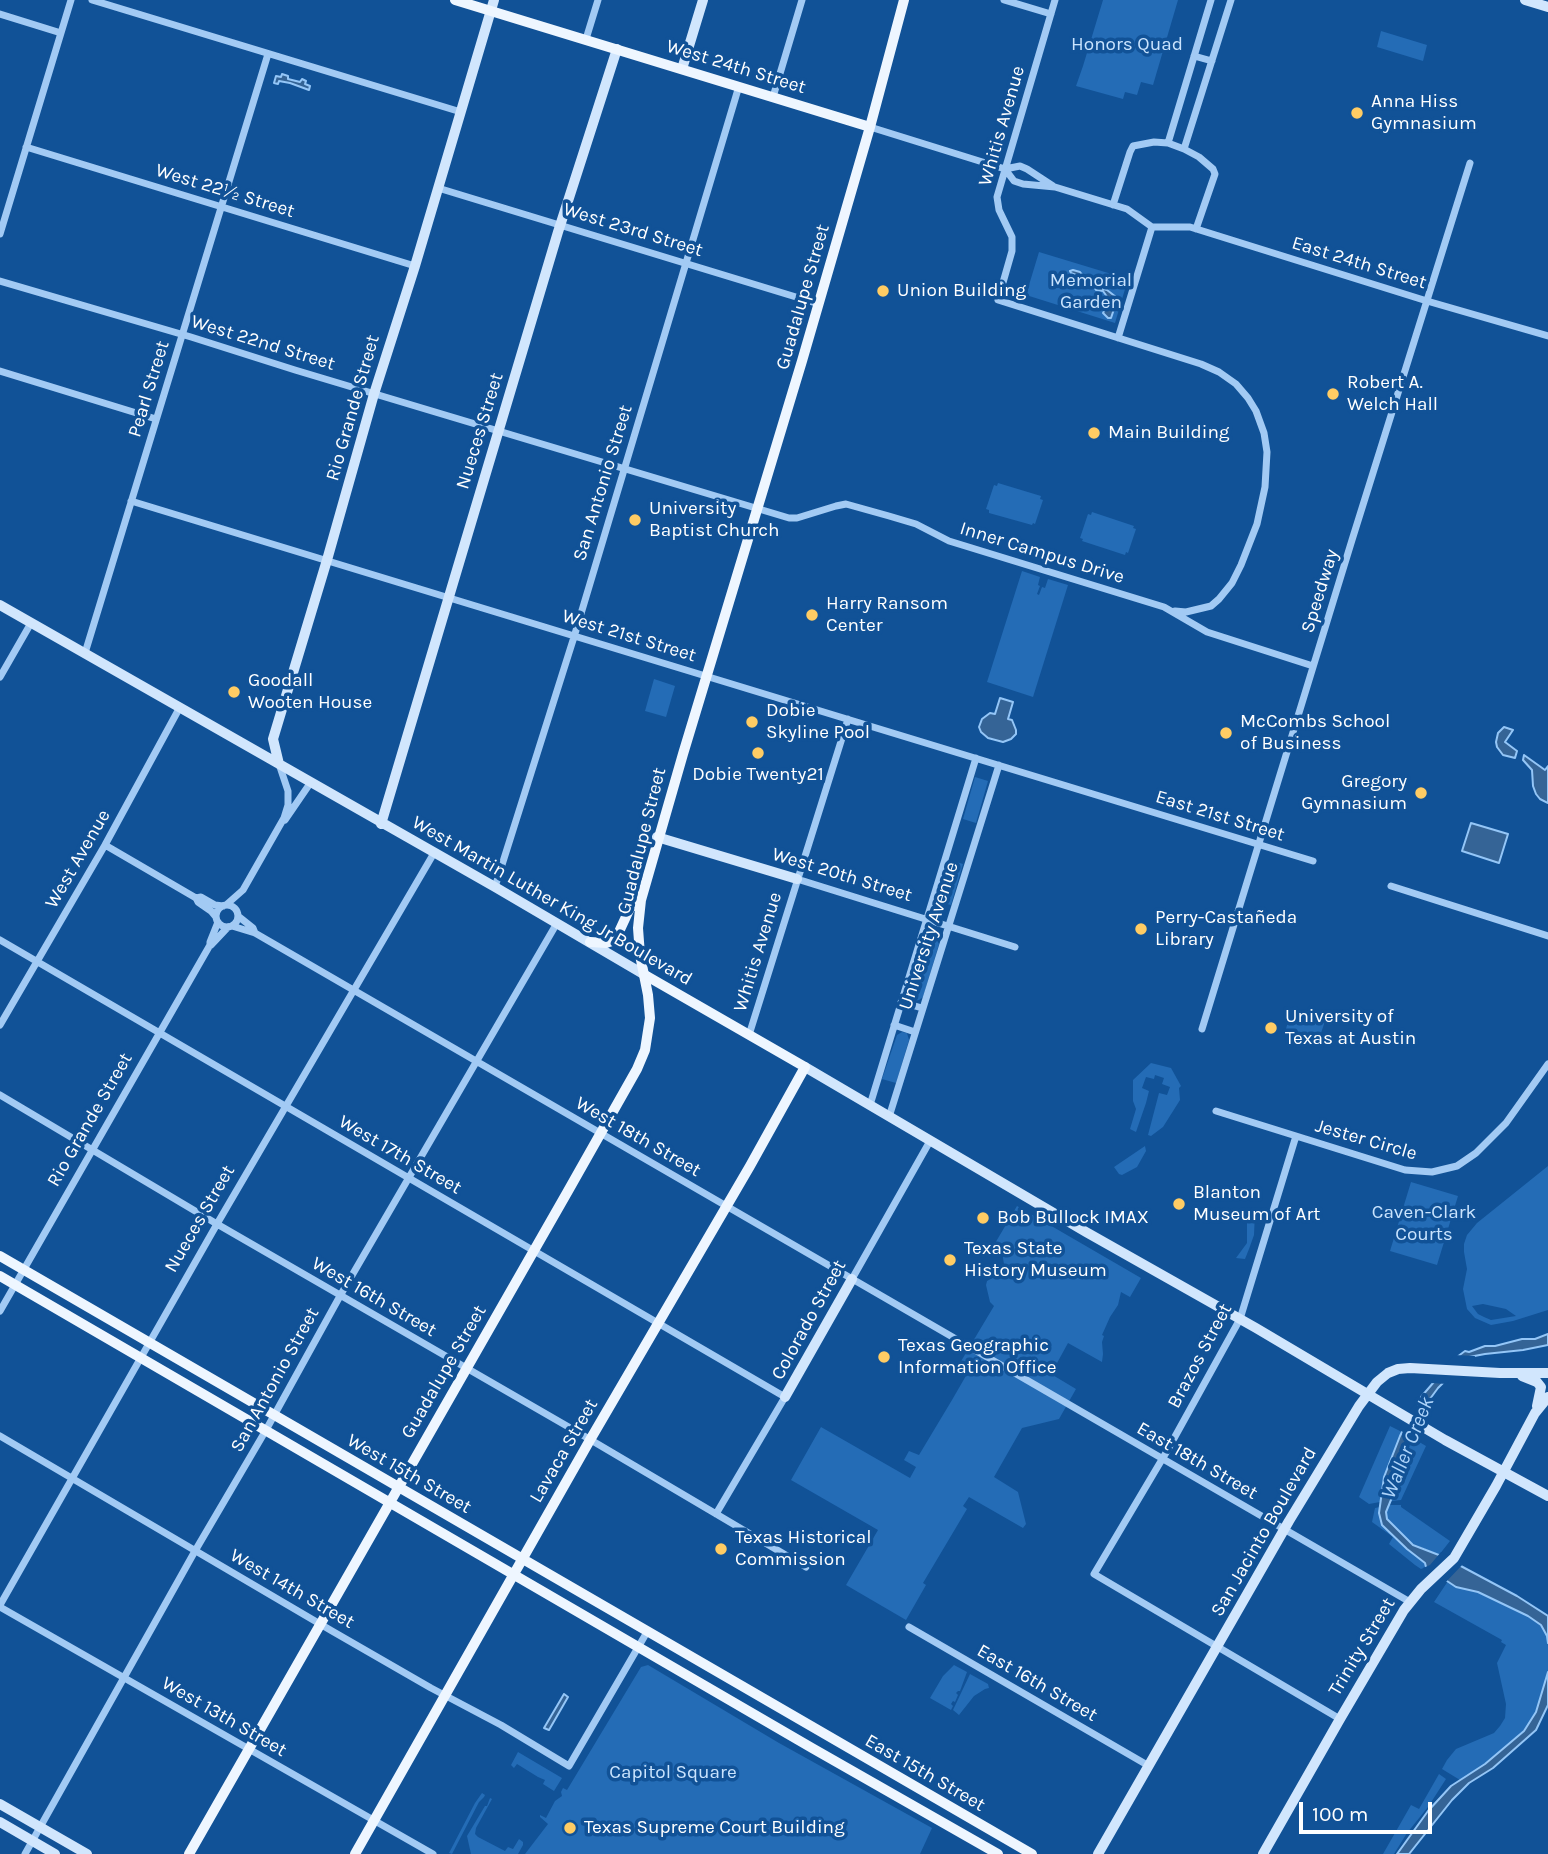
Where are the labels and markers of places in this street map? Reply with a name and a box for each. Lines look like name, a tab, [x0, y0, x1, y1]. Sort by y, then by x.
place label: Anna Hiss Gymnasium	[1371, 91, 1477, 135]
marker: Anna Hiss Gymnasium	[1349, 105, 1365, 121]
place label: Union Building	[897, 280, 1026, 302]
marker: Union Building	[875, 283, 891, 299]
place label: Robert A. Welch Hall	[1347, 372, 1438, 416]
marker: Robert A. Welch Hall	[1325, 386, 1341, 402]
place label: Main Building	[1108, 422, 1230, 444]
marker: Main Building	[1086, 425, 1102, 441]
place label: University Baptist Church	[649, 498, 780, 542]
marker: University Baptist Church	[627, 512, 643, 528]
place label: Harry Ransom Center	[826, 593, 948, 637]
marker: Harry Ransom Center	[804, 607, 820, 623]
place label: Goodall Wooten House	[248, 670, 372, 714]
marker: Goodall Wooten House	[226, 684, 242, 700]
place label: Dobie Skyline Pool	[766, 700, 870, 744]
place label: McCombs School of Business	[1240, 711, 1390, 755]
marker: Dobie Skyline Pool	[744, 714, 760, 730]
marker: McCombs School of Business	[1218, 725, 1234, 741]
marker: Dobie Twenty21	[750, 745, 766, 761]
place label: Dobie Twenty21	[692, 764, 824, 786]
place label: Gregory Gymnasium	[1301, 771, 1407, 815]
marker: Gregory Gymnasium	[1413, 785, 1429, 801]
place label: Perry-Castañeda Library	[1155, 907, 1297, 951]
marker: Perry-Castañeda Library	[1133, 921, 1149, 937]
place label: University of Texas at Austin	[1285, 1006, 1416, 1050]
marker: University of Texas at Austin	[1263, 1020, 1279, 1036]
place label: Blanton Museum of Art	[1193, 1182, 1320, 1226]
marker: Blanton Museum of Art	[1171, 1196, 1187, 1212]
place label: Bob Bullock IMAX	[997, 1207, 1149, 1229]
marker: Bob Bullock IMAX	[975, 1210, 991, 1226]
place label: Texas State History Museum	[964, 1238, 1107, 1282]
marker: Texas State History Museum	[942, 1252, 958, 1268]
place label: Texas Geographic Information Office	[898, 1335, 1056, 1379]
marker: Texas Geographic Information Office	[876, 1349, 892, 1365]
place label: Texas Historical Commission	[735, 1527, 872, 1571]
marker: Texas Historical Commission	[713, 1541, 729, 1557]
place label: Texas Supreme Court Building	[584, 1817, 845, 1839]
marker: Texas Supreme Court Building	[562, 1820, 578, 1836]

